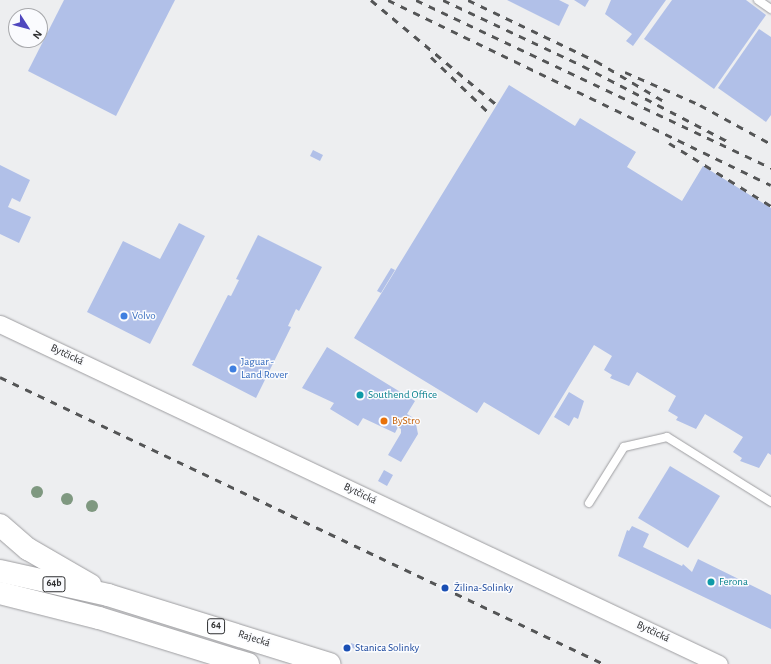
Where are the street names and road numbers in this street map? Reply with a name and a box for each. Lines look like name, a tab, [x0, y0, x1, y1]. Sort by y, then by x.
street label: Bytčická	[48, 342, 86, 368]
street label: Bytčická	[341, 480, 379, 508]
road number: 64b	[42, 576, 66, 592]
road number: 64	[207, 618, 225, 634]
street label: Bytčická	[634, 619, 672, 645]
street label: Rajecká	[236, 628, 272, 650]

